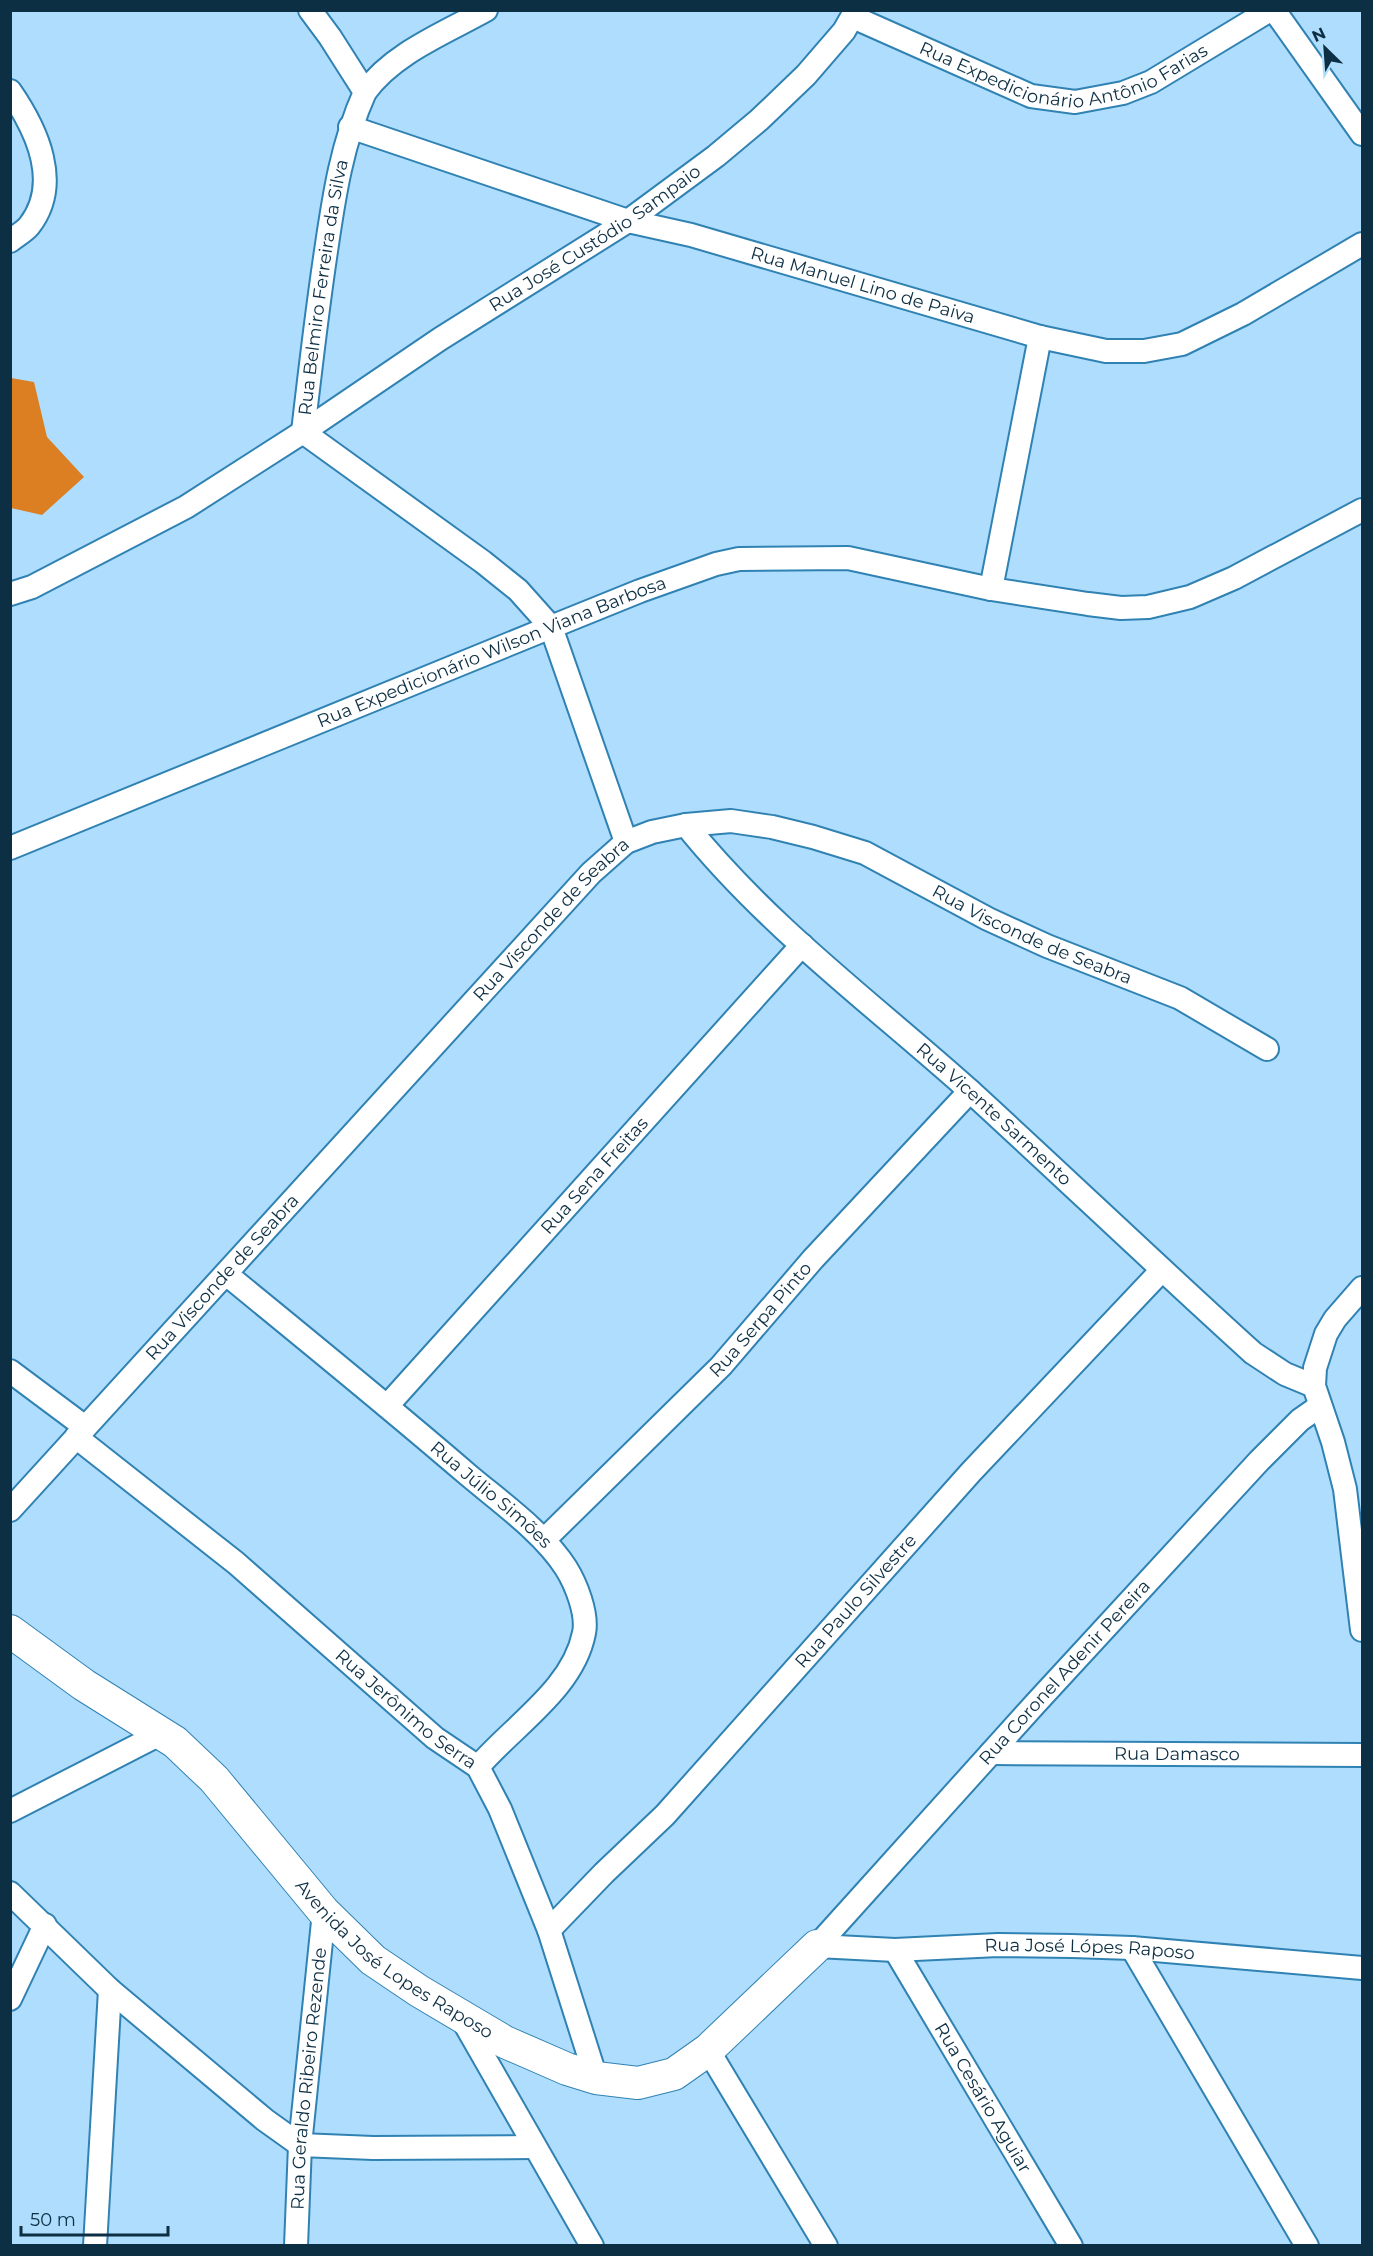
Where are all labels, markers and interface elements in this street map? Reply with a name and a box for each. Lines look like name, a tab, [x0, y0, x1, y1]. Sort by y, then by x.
north arrow	[1295, 18, 1355, 78]
text: N	[1309, 24, 1329, 46]
street label: Rua Expedicionário Antônio Farias	[909, 33, 1217, 55]
text: Rua Expedicionário Antônio Farias	[916, 37, 1212, 113]
street label: Rua Belmiro Ferreira da Silva	[294, 157, 353, 417]
street label: Rua José Custódio Sampaio	[485, 160, 705, 316]
street label: Rua Manuel Lino de Paiva	[748, 242, 978, 328]
street label: Rua Expedicionário Wilson Viana Barbosa	[314, 572, 669, 732]
street label: Rua Visconde de Seabra	[469, 833, 634, 1006]
street label: Rua Visconde de Seabra	[928, 880, 1135, 989]
street label: Rua Vicente Sarmento	[912, 1038, 1076, 1190]
street label: Rua Sena Freitas	[536, 1112, 653, 1239]
street label: Rua Visconde de Seabra	[141, 1190, 304, 1365]
street label: Rua Serpa Pinto	[705, 1258, 816, 1382]
street label: Rua Júlio Simões	[426, 1437, 557, 1553]
street label: Rua Paulo Silvestre	[790, 1530, 921, 1673]
street label: Rua Coronel Adenir Pereira	[974, 1575, 1155, 1770]
street label: Rua Jerônimo Serra	[331, 1644, 481, 1774]
street label: Rua Damasco	[1114, 1743, 1240, 1765]
street label: Avenida José Lopes Raposo	[291, 1875, 497, 2044]
street label: Rua José Lópes Raposo	[984, 1934, 1196, 1964]
street label: Rua Geraldo Ribeiro Rezende	[286, 1946, 331, 2210]
street label: Rua Cesário Aguiar	[930, 2019, 1036, 2177]
scale bar	[21, 2199, 168, 2237]
text: 50 m	[30, 2209, 76, 2231]

